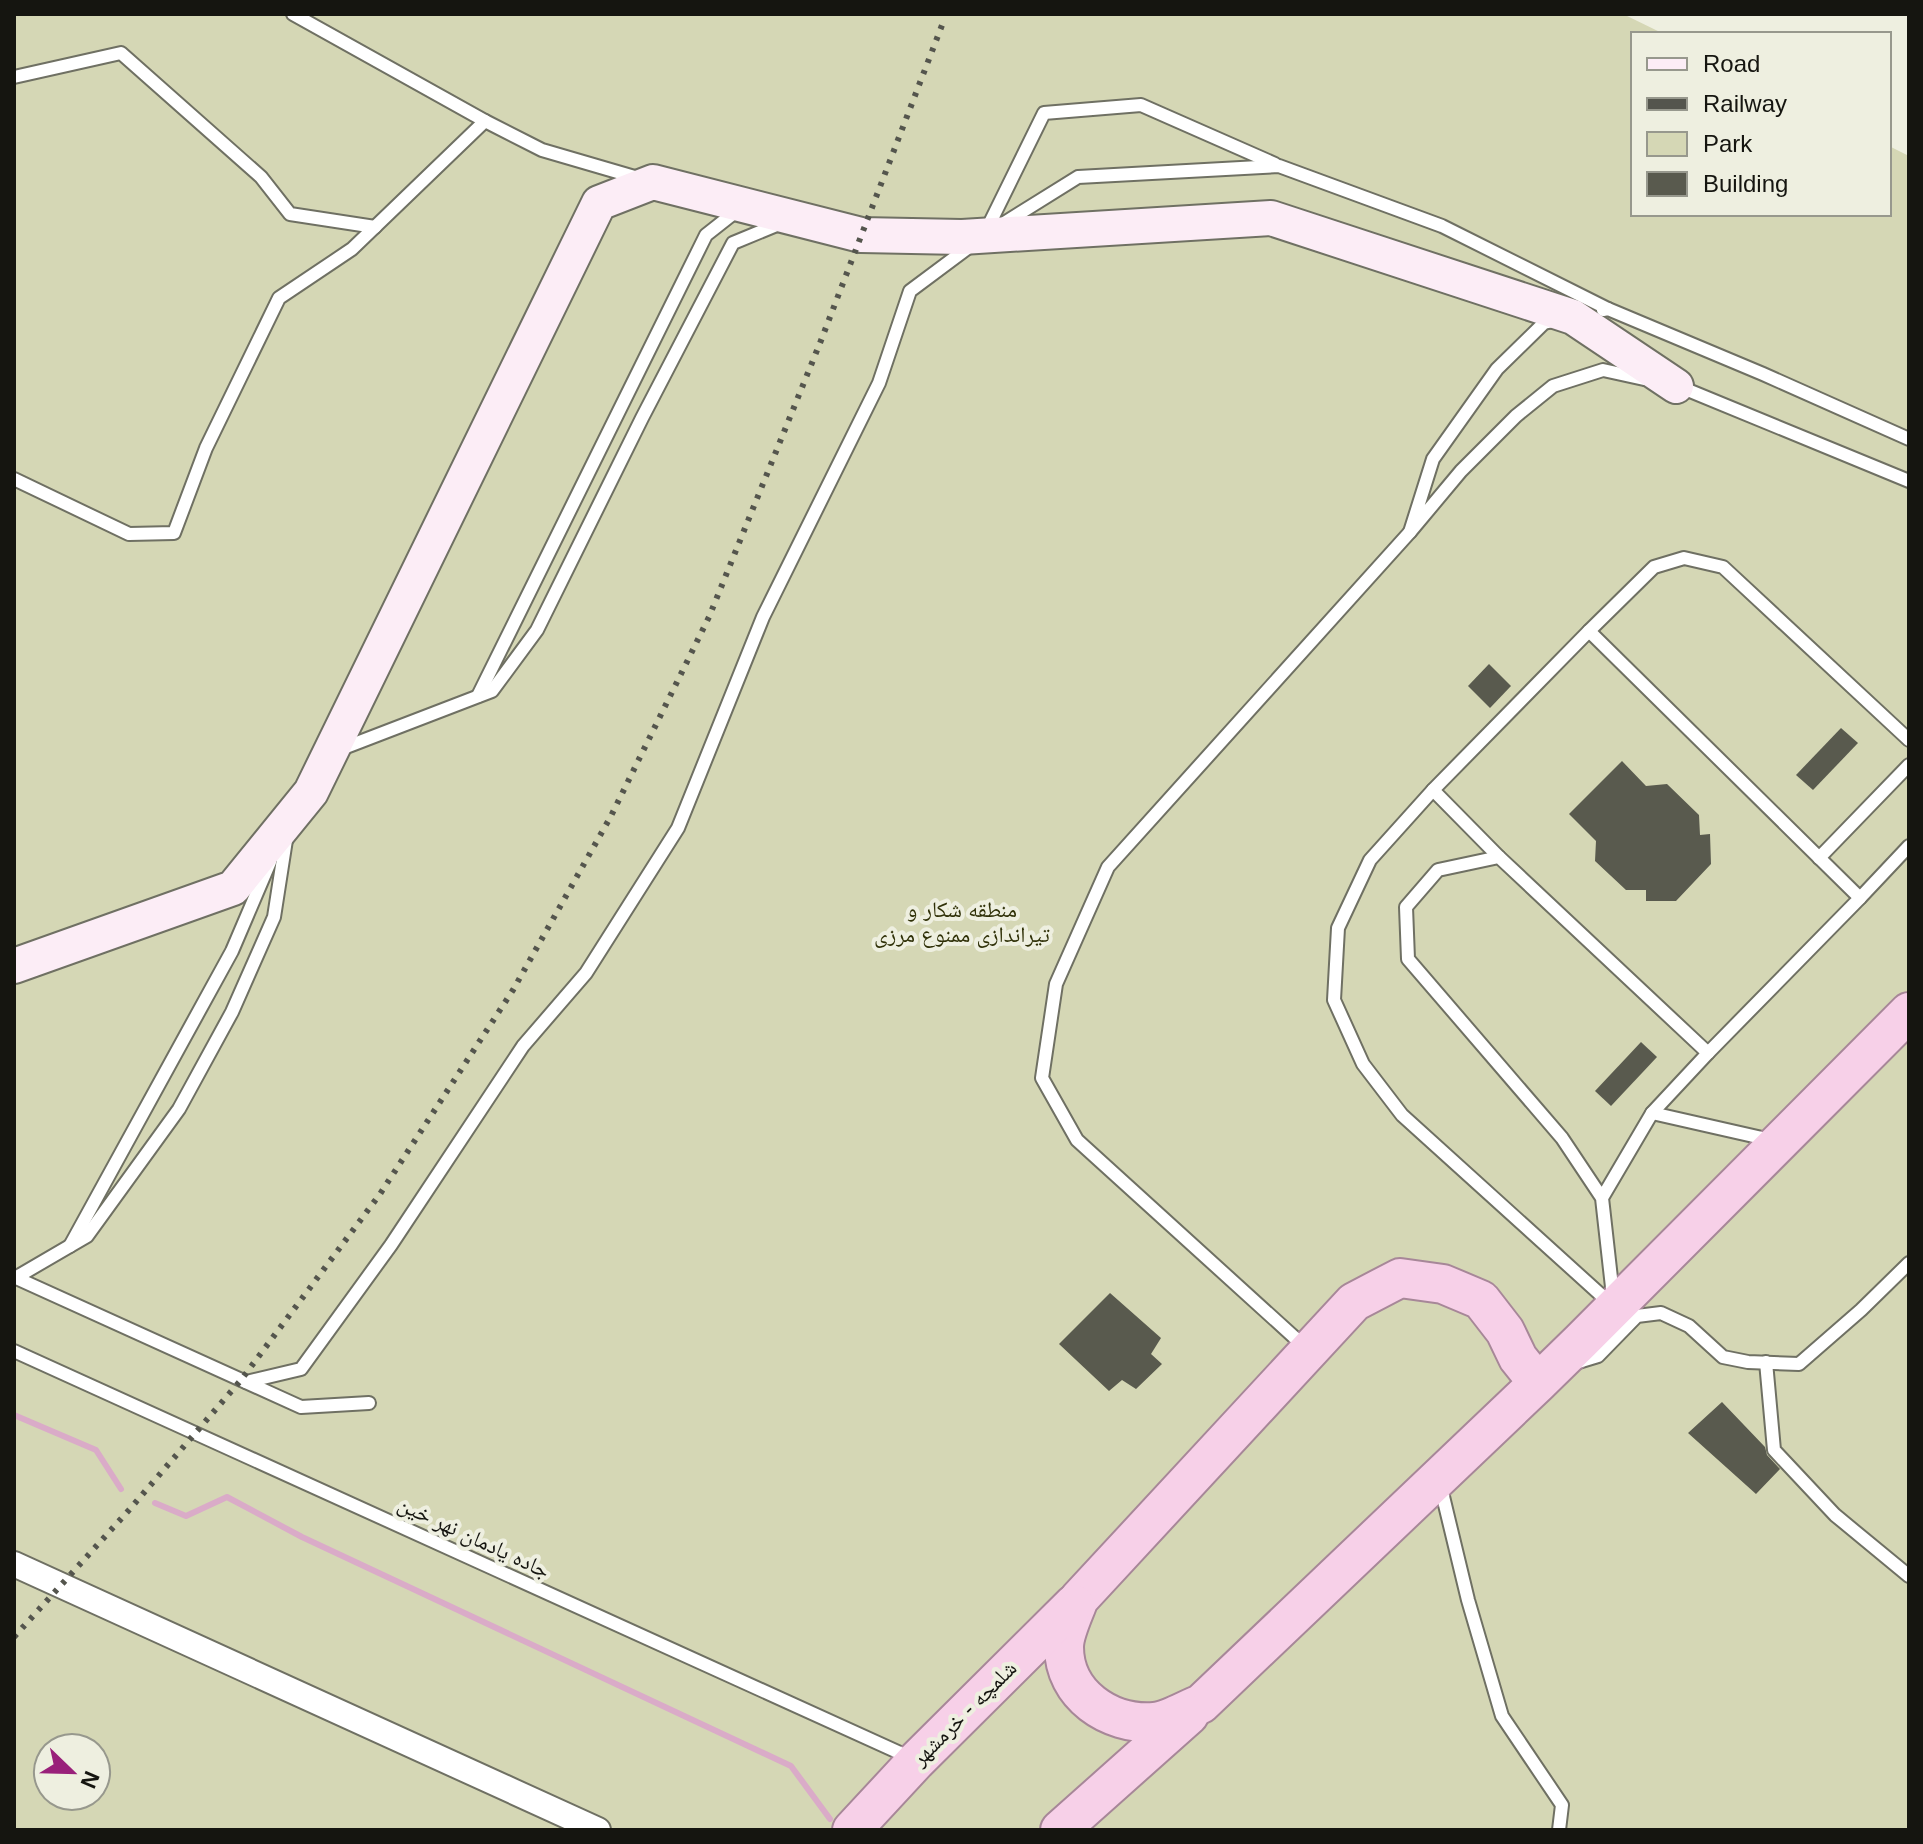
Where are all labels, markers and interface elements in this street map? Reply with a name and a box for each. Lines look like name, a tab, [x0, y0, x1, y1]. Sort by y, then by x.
legend	[1631, 32, 1891, 216]
text: Road	[1703, 50, 1760, 77]
text: Railway	[1703, 90, 1787, 117]
text: Park	[1703, 130, 1753, 157]
text: Building	[1703, 170, 1788, 197]
park label: منطقه شکار و تیراندازی ممنوع مرزی	[874, 897, 1050, 948]
street label: جاده یادمان نهر خین	[394, 1491, 554, 1584]
street label: شلمچه - خرمشهر	[906, 1655, 1022, 1772]
north arrow	[32, 1732, 112, 1812]
text: N	[75, 1767, 105, 1792]

